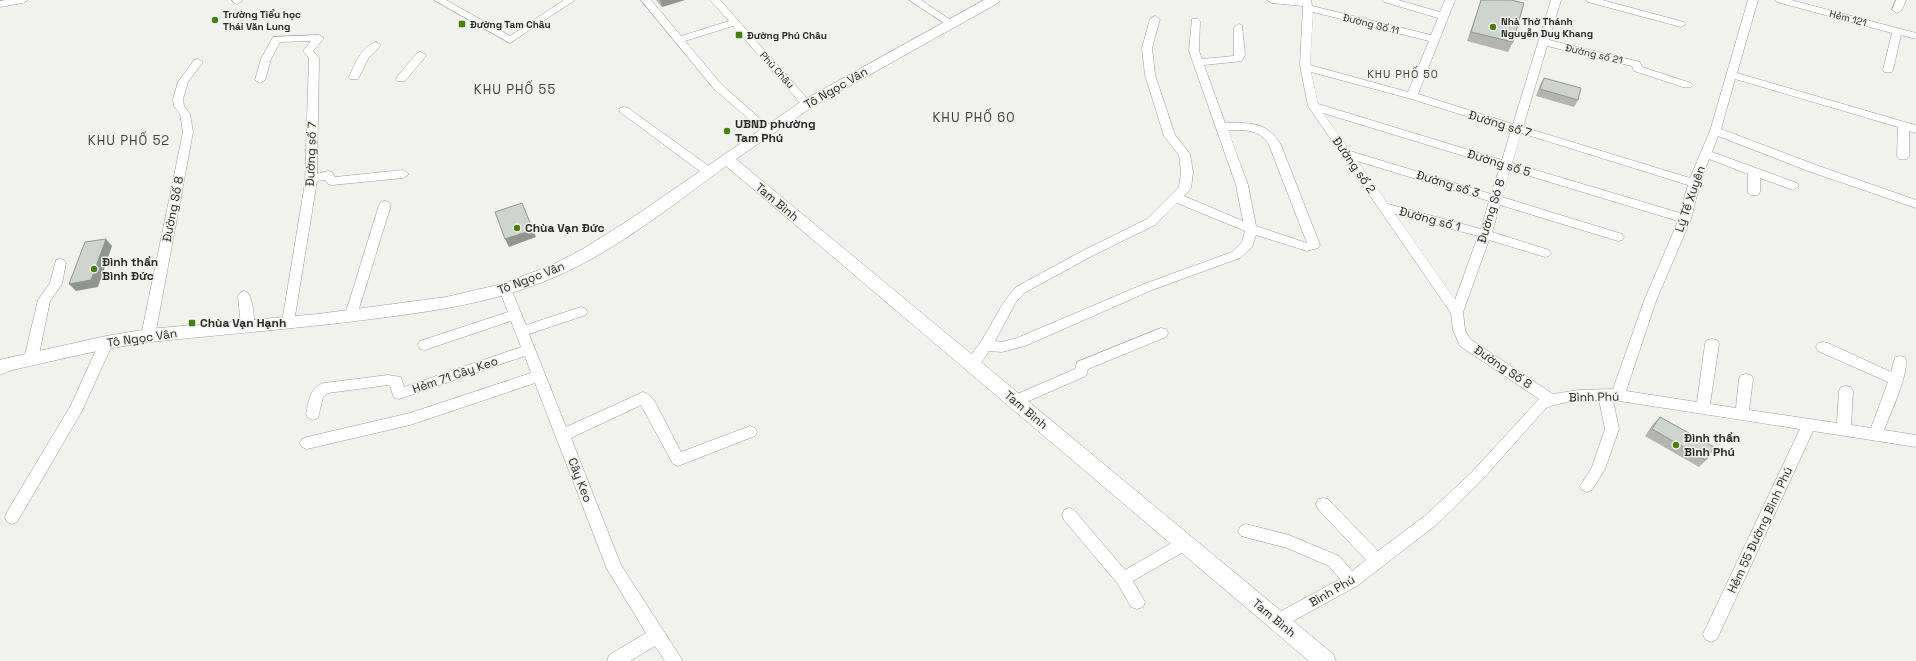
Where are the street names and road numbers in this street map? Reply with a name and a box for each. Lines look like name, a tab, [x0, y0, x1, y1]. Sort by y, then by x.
street label: Hẻm 121	[1828, 7, 1868, 29]
street label: Đường Số 11	[1341, 11, 1401, 37]
street label: Đường số 21	[1564, 41, 1624, 67]
street label: Phú Châu	[757, 49, 797, 91]
street label: Tô Ngọc Vân	[801, 63, 871, 113]
street label: Đường số 7	[1467, 107, 1534, 141]
street label: Đường số 7	[302, 121, 320, 187]
street label: Đường số 2	[1329, 134, 1379, 196]
street label: Đường số 5	[1465, 146, 1533, 180]
street label: Lý Tế Xuyên	[1671, 164, 1709, 234]
street label: Đường số 3	[1414, 167, 1482, 201]
street label: Đường Số 8	[159, 175, 187, 243]
street label: Đường Só 8	[1474, 177, 1508, 245]
street label: Tam Bình	[752, 179, 802, 225]
street label: Đường số 1	[1397, 203, 1463, 235]
street label: Tô Ngọc Vân	[495, 258, 567, 298]
street label: Tô Ngọc Vân	[106, 325, 178, 351]
street label: Đường Số 8	[1471, 342, 1535, 392]
street label: Hẻm 71 Cây Keo	[410, 353, 500, 397]
street label: Tam Bình	[1001, 387, 1051, 433]
street label: Bình Phú	[1569, 389, 1619, 405]
street label: Cây Keo	[564, 455, 596, 505]
street label: Hẻm 55 Đường Bình Phú	[1724, 464, 1796, 596]
street label: Bình Phú	[1306, 571, 1358, 611]
street label: Tam Bình	[1249, 595, 1299, 641]

